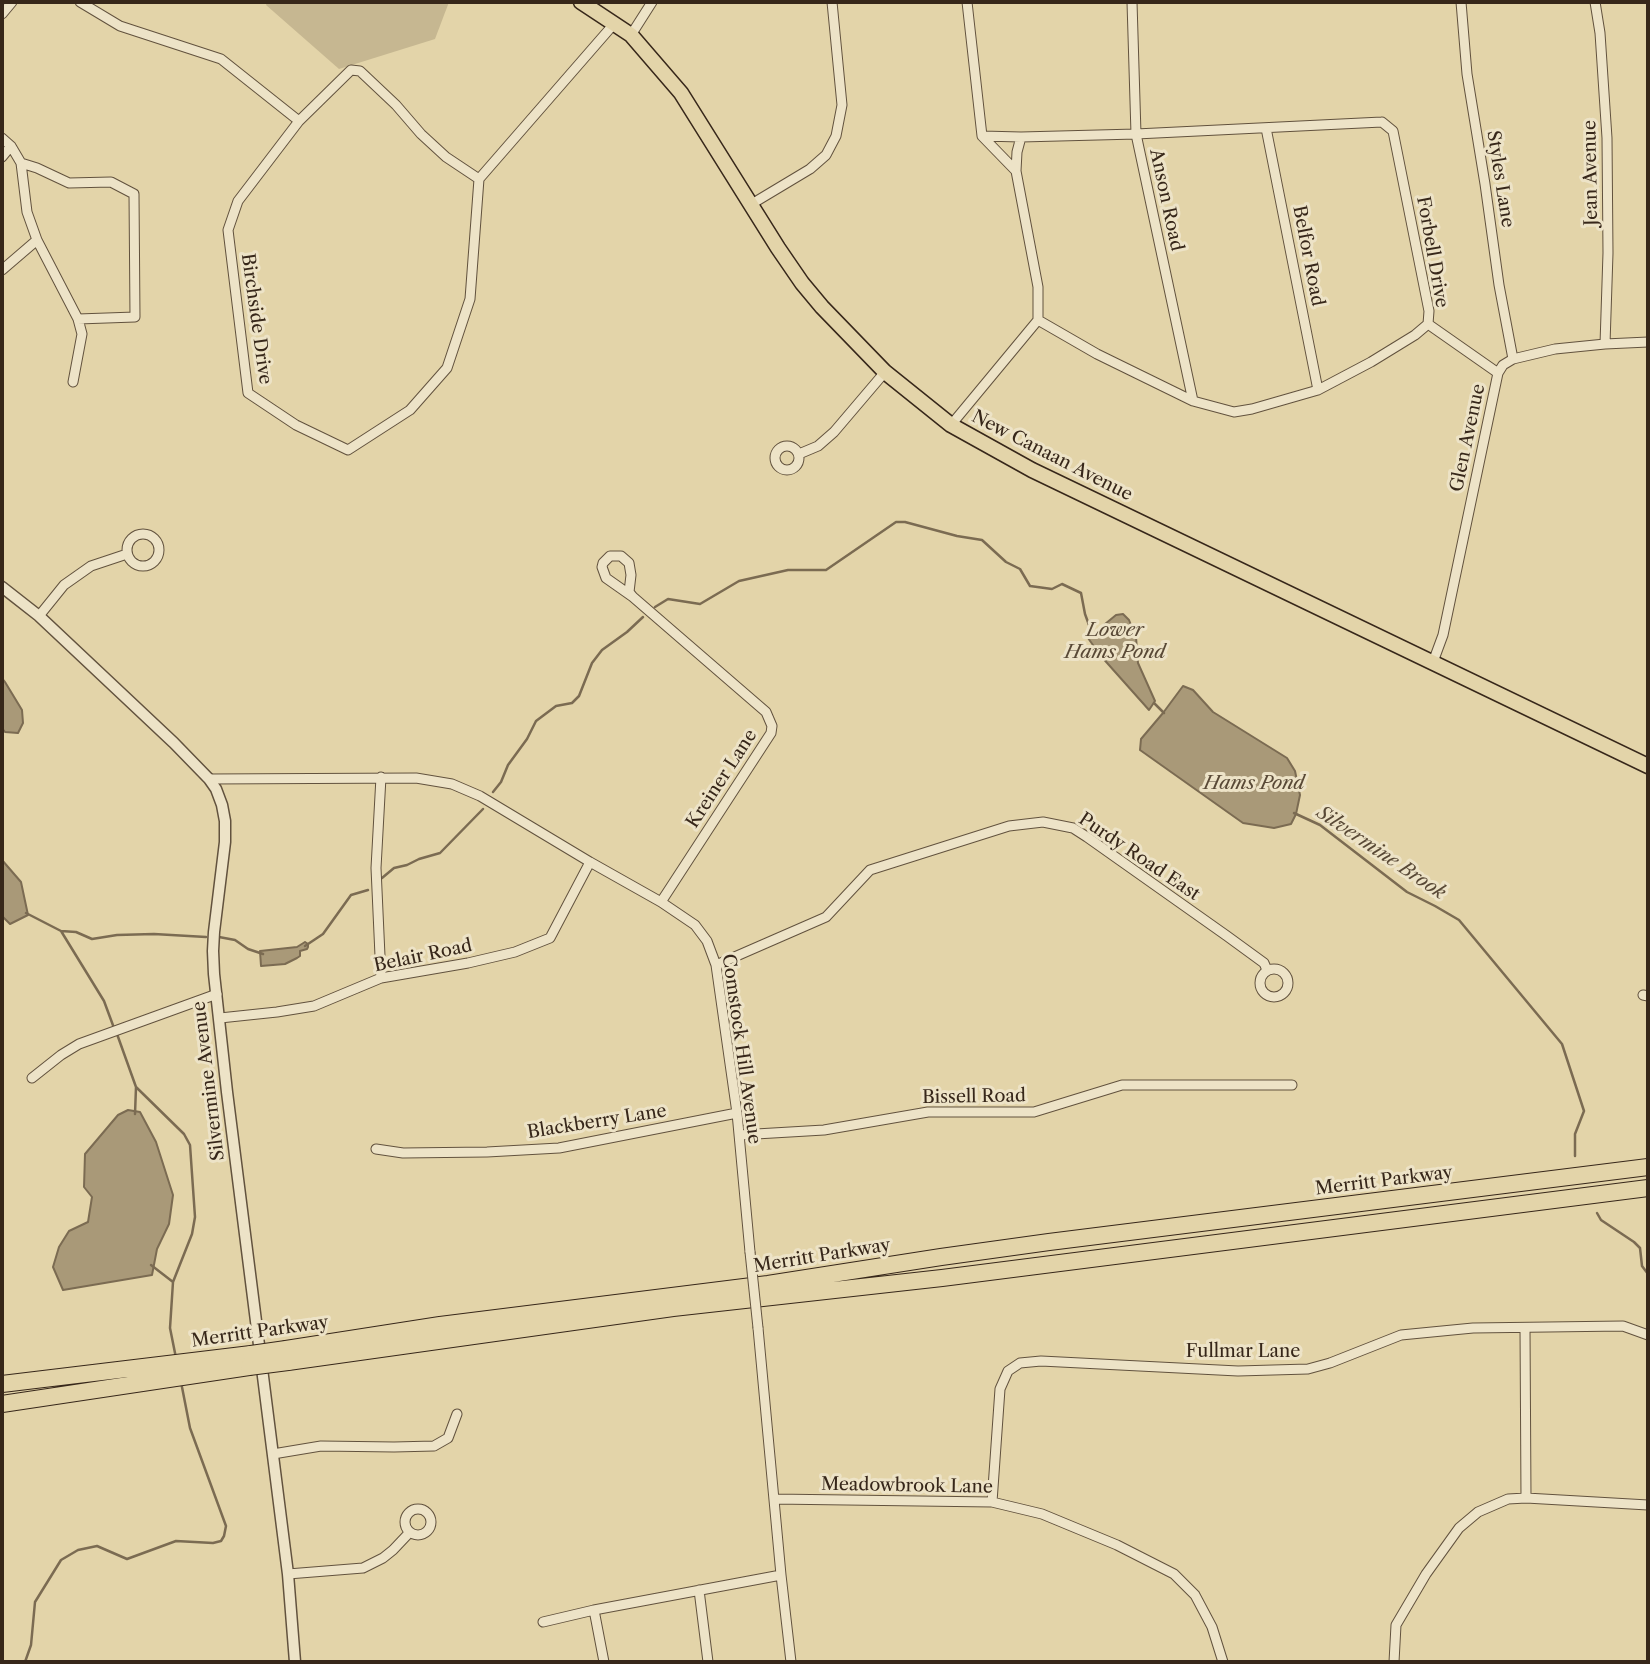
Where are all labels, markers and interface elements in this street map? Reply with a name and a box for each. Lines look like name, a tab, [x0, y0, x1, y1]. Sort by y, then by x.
street label: Jean Avenue	[1579, 120, 1603, 226]
street label: Styles Lane	[1482, 129, 1518, 229]
street label: Anson Road	[1145, 147, 1187, 253]
street label: Forbell Drive	[1412, 195, 1452, 309]
street label: Belfor Road	[1288, 204, 1328, 308]
street label: Birchside Drive	[236, 252, 276, 386]
street label: Glen Avenue	[1446, 382, 1490, 494]
street label: New Canaan Avenue	[968, 406, 1136, 506]
water label: Lower Hams Pond	[1064, 620, 1166, 664]
street label: Kreiner Lane	[682, 726, 762, 832]
water label: Hams Pond	[1203, 773, 1305, 795]
water label: Silvermine Brook	[1312, 801, 1450, 905]
street label: Purdy Road East	[1074, 809, 1204, 905]
street label: Belair Road	[372, 935, 474, 977]
street label: Comstock Hill Avenue	[717, 953, 765, 1145]
street label: Silvermine Avenue	[188, 1000, 230, 1162]
street label: Bissell Road	[922, 1085, 1026, 1109]
street label: Blackberry Lane	[526, 1100, 668, 1144]
street label: Merritt Parkway	[1314, 1162, 1454, 1200]
street label: Merritt Parkway	[752, 1235, 892, 1277]
street label: Merritt Parkway	[190, 1312, 330, 1352]
street label: Fullmar Lane	[1186, 1341, 1300, 1363]
street label: Meadowbrook Lane	[821, 1474, 993, 1498]

